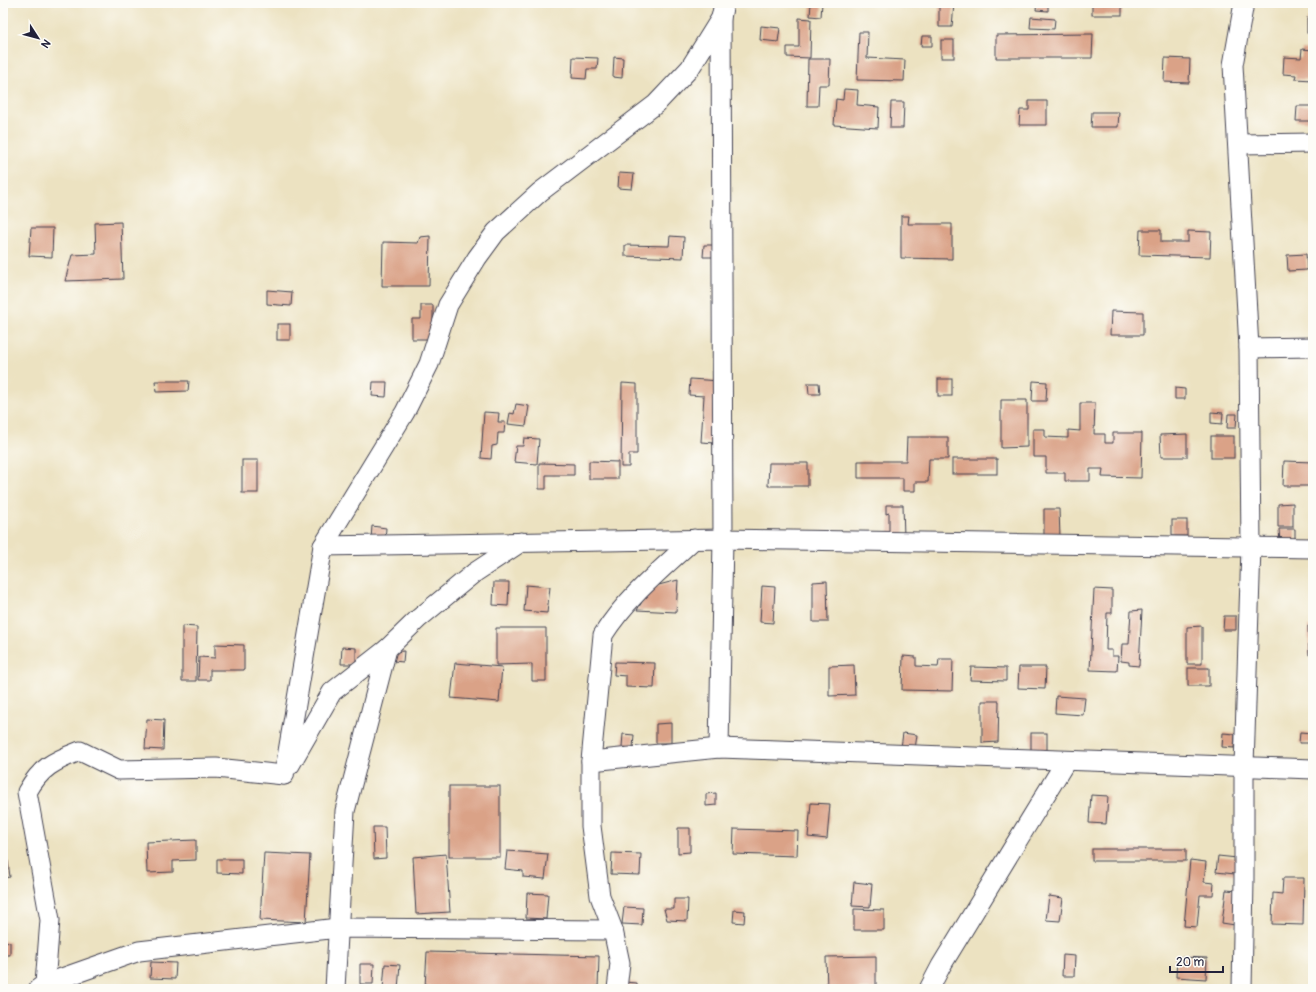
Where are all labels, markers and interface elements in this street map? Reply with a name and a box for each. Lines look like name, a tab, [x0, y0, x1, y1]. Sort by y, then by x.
north arrow	[18, 18, 58, 58]
text: N	[38, 37, 53, 51]
scale bar	[1170, 948, 1223, 974]
text: 20 m	[1176, 955, 1205, 970]

